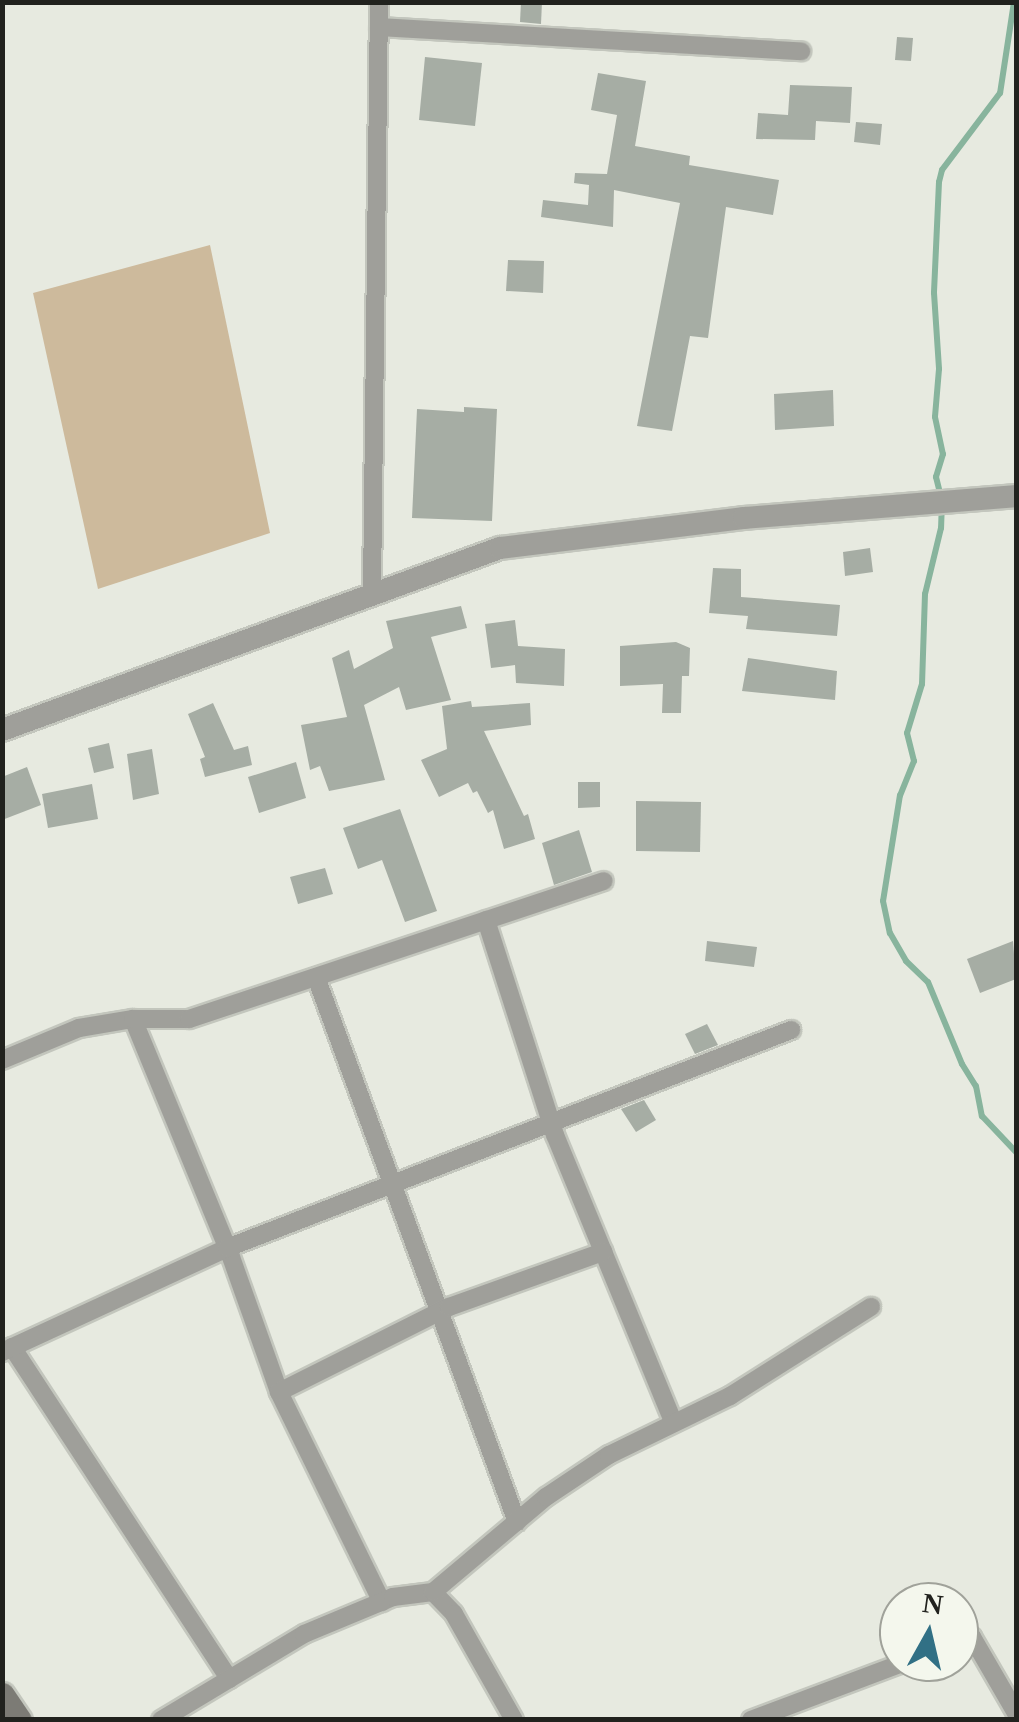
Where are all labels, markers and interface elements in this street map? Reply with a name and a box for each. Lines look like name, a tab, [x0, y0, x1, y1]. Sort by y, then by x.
north arrow	[879, 1582, 979, 1682]
text: N	[921, 1587, 945, 1621]

